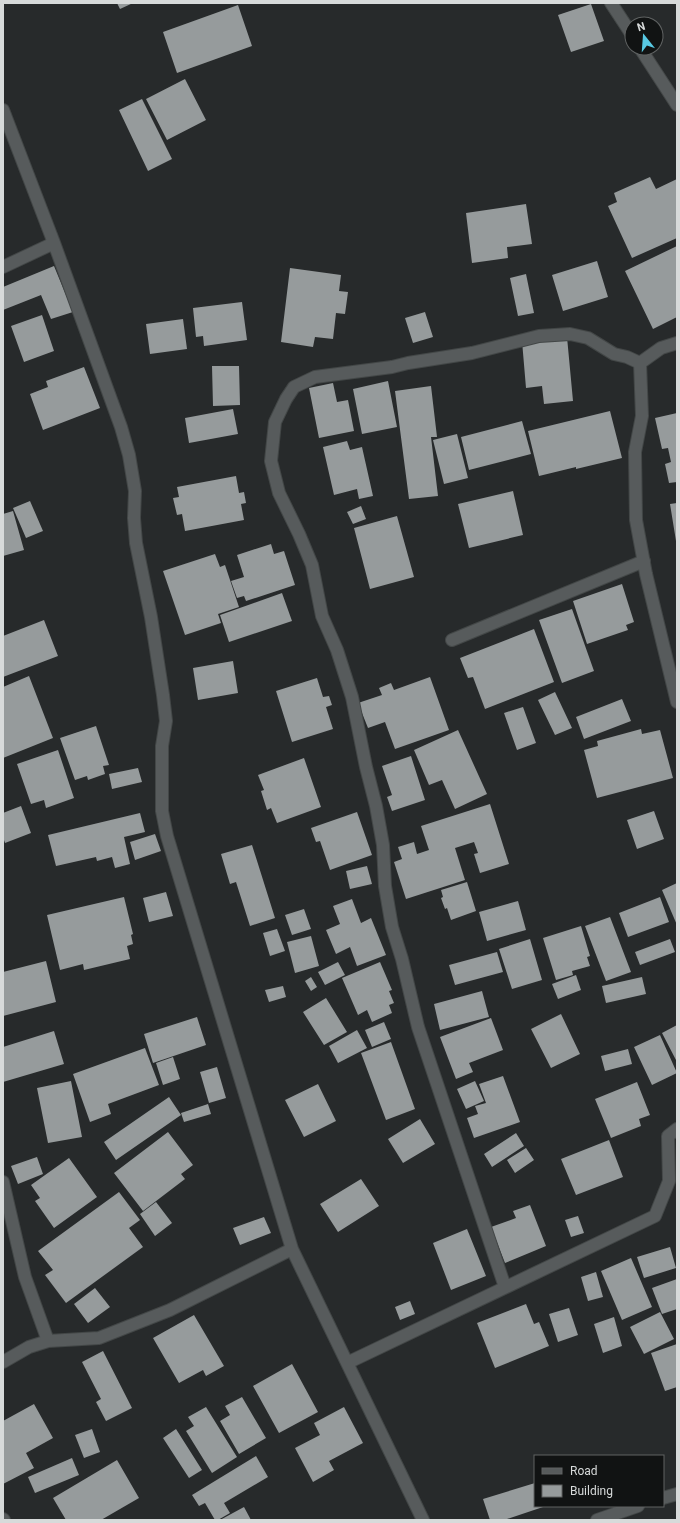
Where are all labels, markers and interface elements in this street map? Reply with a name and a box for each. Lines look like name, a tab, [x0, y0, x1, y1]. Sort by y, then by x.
north arrow	[624, 16, 664, 56]
text: N	[636, 19, 647, 34]
legend	[534, 1455, 664, 1507]
text: Road	[570, 1464, 598, 1478]
text: Building	[570, 1484, 613, 1498]

